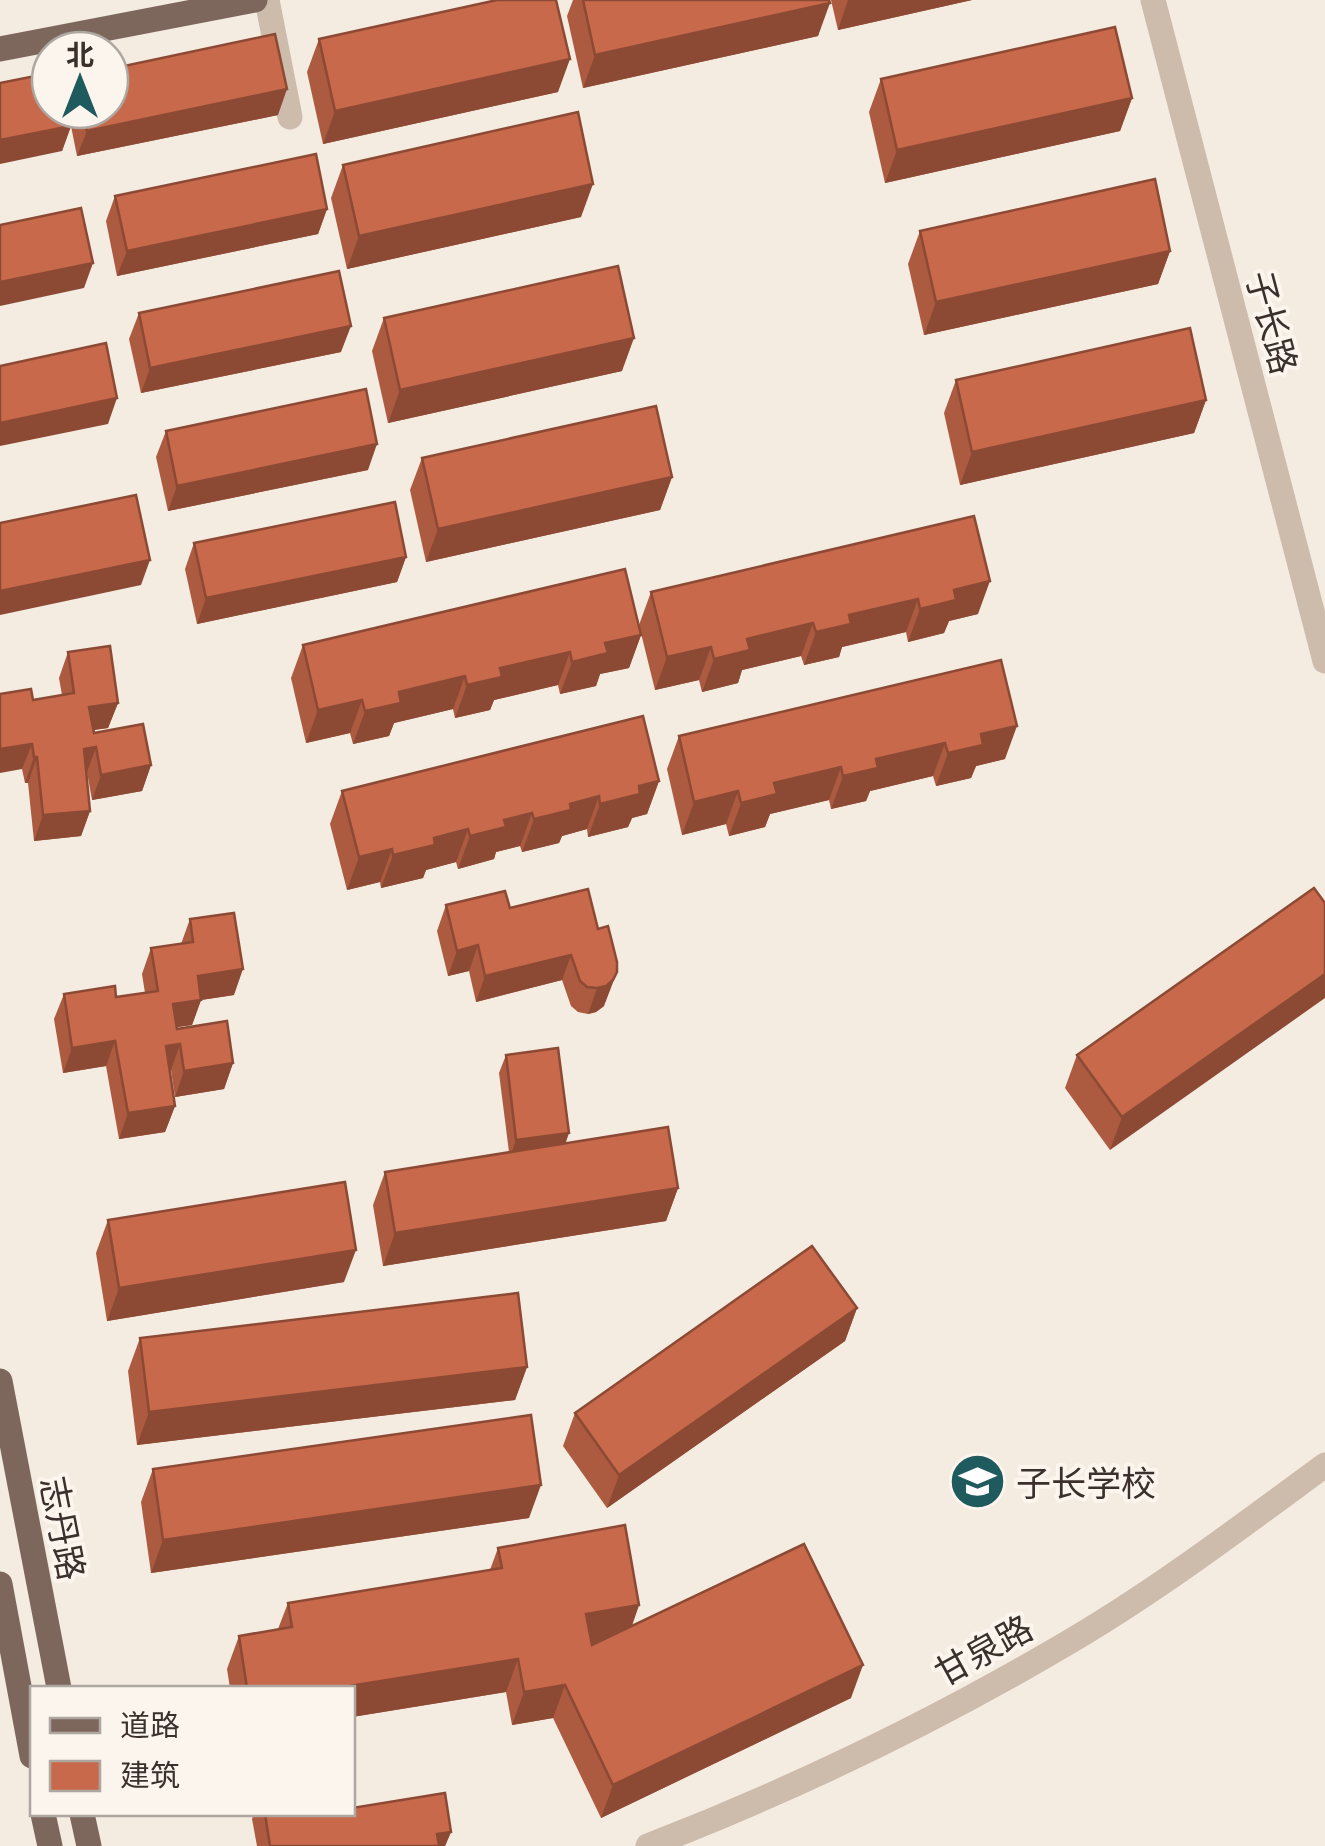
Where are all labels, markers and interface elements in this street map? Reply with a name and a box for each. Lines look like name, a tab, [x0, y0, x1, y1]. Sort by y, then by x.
north arrow	[30, 30, 130, 130]
text: 北	[66, 37, 94, 71]
street label: 子长路	[1239, 266, 1307, 378]
school or university icon: 子长学校	[947, 1452, 1007, 1512]
place label: 子长学校	[1016, 1461, 1156, 1503]
street label: 志丹路	[33, 1472, 95, 1584]
street label: 甘泉路	[927, 1605, 1039, 1693]
legend	[30, 1686, 355, 1816]
text: 道路	[120, 1706, 180, 1742]
text: 建筑	[120, 1756, 180, 1792]

